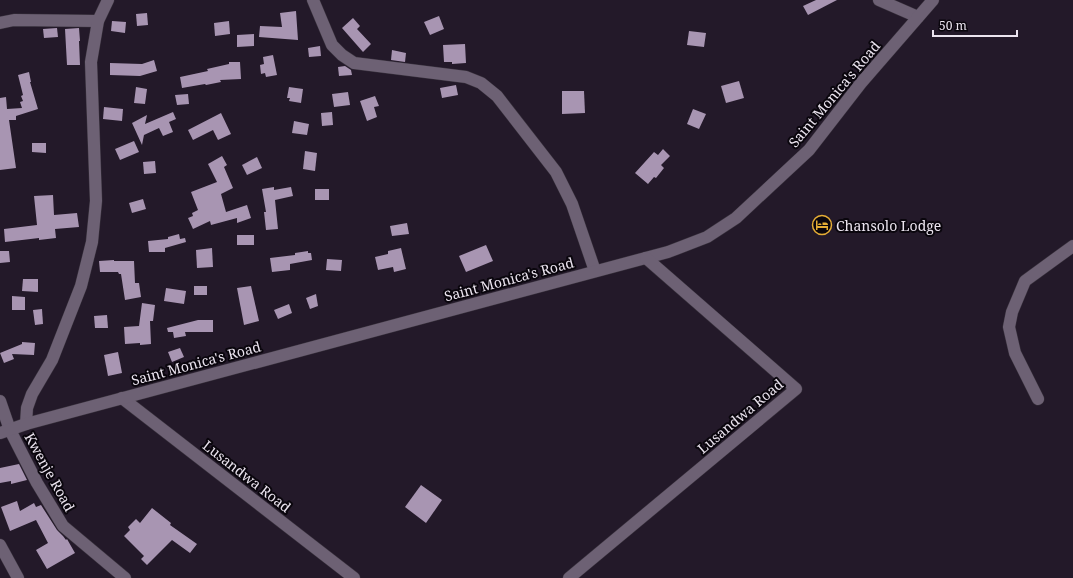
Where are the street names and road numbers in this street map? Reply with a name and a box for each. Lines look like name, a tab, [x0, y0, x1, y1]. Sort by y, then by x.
street label: Saint Monica's Road	[784, 37, 884, 151]
street label: Saint Monica's Road	[442, 252, 576, 305]
street label: Saint Monica's Road	[129, 336, 263, 389]
street label: Lusandwa Road	[693, 374, 787, 458]
street label: Kwenje Road	[21, 429, 80, 515]
street label: Lusandwa Road	[199, 436, 295, 517]

